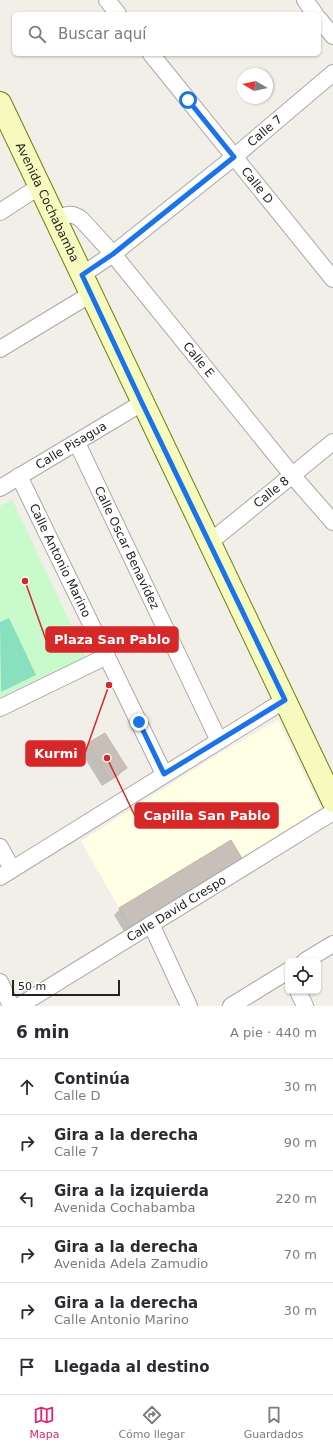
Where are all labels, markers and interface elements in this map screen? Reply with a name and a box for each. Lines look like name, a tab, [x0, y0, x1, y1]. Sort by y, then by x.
search box	[12, 12, 321, 56]
icon: search	[26, 23, 48, 45]
text: Buscar aquí	[58, 25, 146, 43]
north arrow	[237, 68, 273, 104]
route start	[179, 91, 197, 109]
street label: Calle 7	[245, 112, 285, 150]
street label: Avenida Cochabamba	[13, 140, 82, 264]
street label: Calle D	[238, 164, 276, 206]
street label: Calle E	[180, 339, 217, 380]
street label: Calle Pisagua	[33, 419, 109, 472]
street label: Calle 8	[251, 474, 292, 511]
street label: Calle Oscar Benavídez	[92, 484, 162, 611]
street label: Calle Antonio Marino	[27, 501, 94, 620]
callout: Plaza San Pablo	[46, 627, 178, 652]
text: Plaza San Pablo	[54, 632, 170, 647]
route end	[130, 713, 148, 731]
callout: Kurmi	[26, 741, 85, 766]
text: Kurmi	[34, 746, 78, 761]
callout: Capilla San Pablo	[135, 803, 278, 828]
text: Capilla San Pablo	[144, 808, 270, 823]
street label: Calle David Crespo	[124, 873, 228, 945]
map controls	[285, 958, 321, 994]
button: locate	[285, 958, 321, 994]
scale bar	[12, 978, 120, 997]
text: 50 m	[18, 980, 46, 993]
text: 6 min	[16, 1022, 69, 1042]
text: A pie · 440 m	[230, 1025, 317, 1040]
text: Continúa	[54, 1070, 130, 1088]
icon: ahead	[16, 1076, 38, 1098]
text: 30 m	[284, 1079, 317, 1094]
text: Calle D	[54, 1088, 100, 1103]
text: Gira a la derecha	[54, 1126, 198, 1144]
icon: right	[16, 1132, 38, 1154]
text: 90 m	[284, 1135, 317, 1150]
text: Calle 7	[54, 1144, 99, 1159]
text: Gira a la izquierda	[54, 1182, 209, 1200]
icon: left	[16, 1188, 38, 1210]
text: 220 m	[275, 1191, 317, 1206]
text: Avenida Cochabamba	[54, 1200, 196, 1215]
text: Gira a la derecha	[54, 1238, 198, 1256]
icon: right	[16, 1244, 38, 1266]
text: 70 m	[284, 1247, 317, 1262]
text: Avenida Adela Zamudio	[54, 1256, 208, 1271]
text: Gira a la derecha	[54, 1294, 198, 1312]
icon: right	[16, 1300, 38, 1322]
text: 30 m	[284, 1303, 317, 1318]
text: Calle Antonio Marino	[54, 1312, 189, 1327]
icon: arrive	[16, 1356, 38, 1378]
text: Llegada al destino	[54, 1358, 209, 1376]
tab: Mapa	[29, 1404, 59, 1441]
tab: Cómo llegar	[118, 1404, 185, 1441]
tab: Guardados	[244, 1404, 304, 1441]

